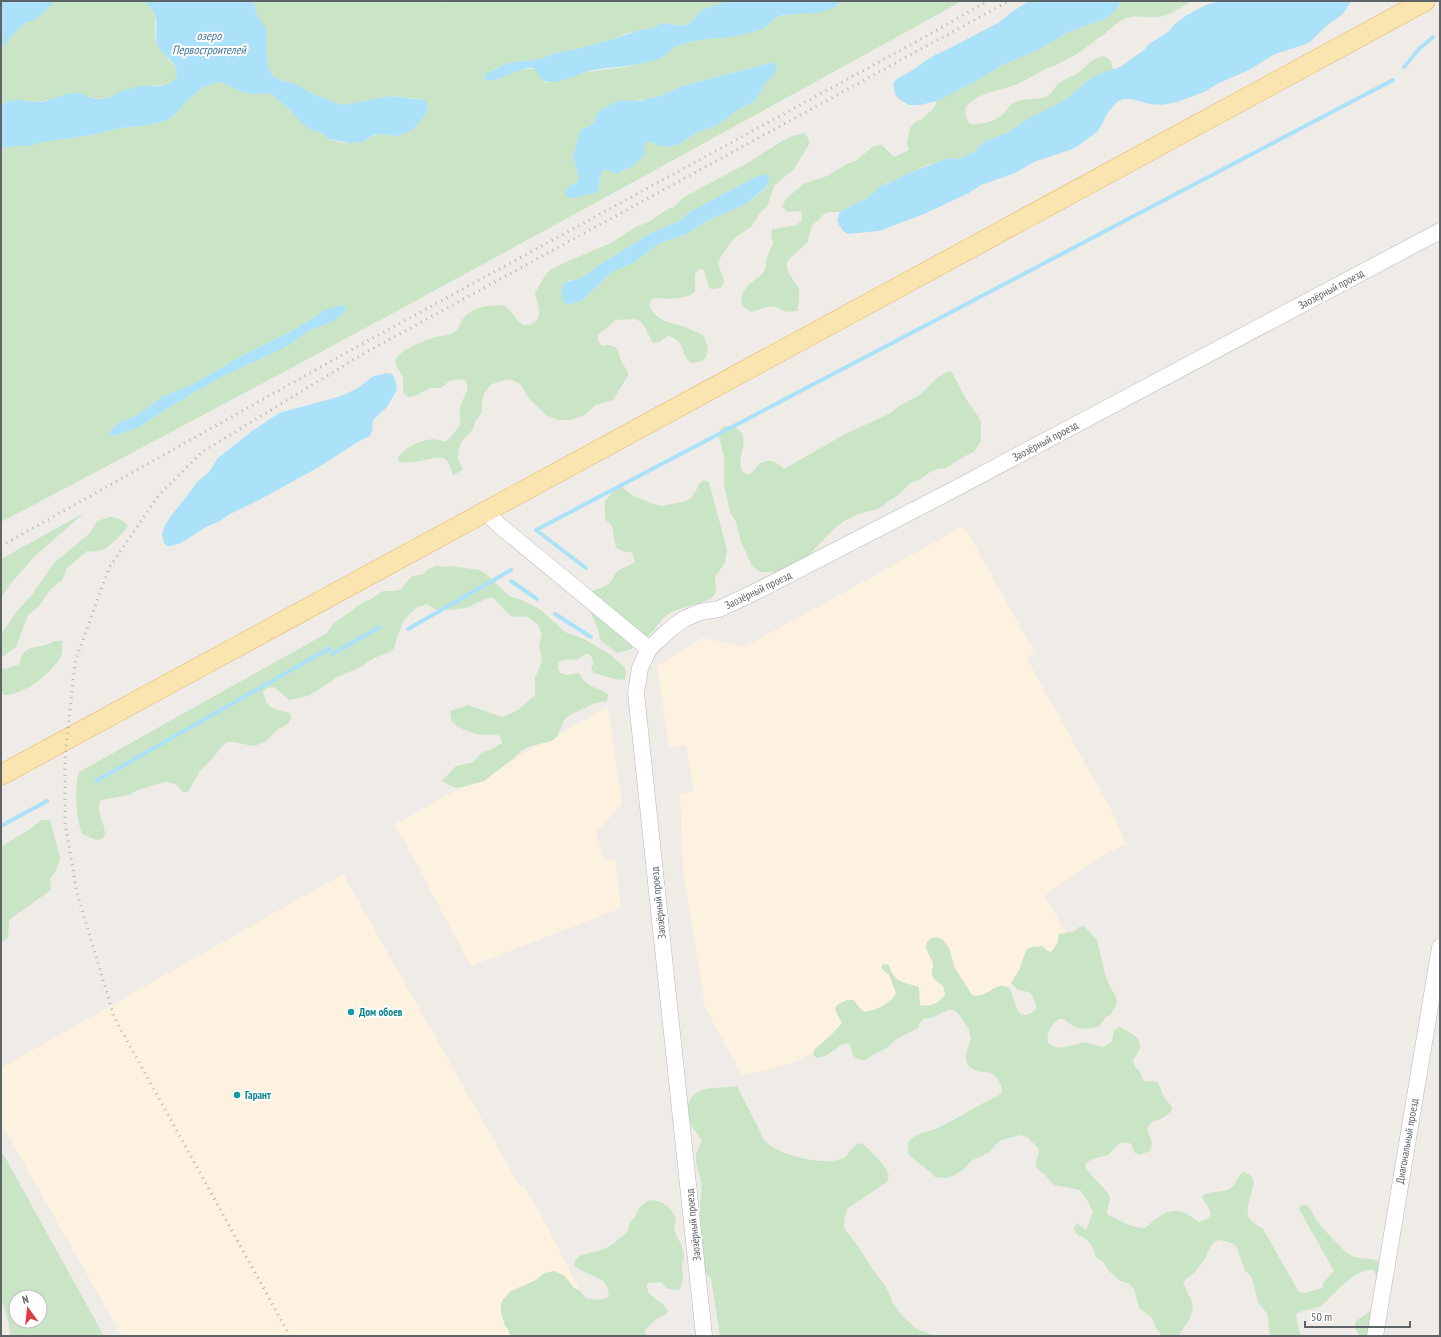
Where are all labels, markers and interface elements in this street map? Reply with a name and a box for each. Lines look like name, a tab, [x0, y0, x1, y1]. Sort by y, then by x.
water label: озеро Первостроителей	[172, 28, 248, 57]
street label: Заозёрный проезд	[1296, 266, 1366, 312]
street label: Заозёрный проезд	[1010, 418, 1080, 464]
street label: Заозёрный проезд	[722, 568, 794, 612]
street label: Заозёрный проезд	[647, 866, 669, 940]
place label: Дом обоев	[359, 1005, 403, 1019]
marker: Дом обоев	[346, 1007, 356, 1017]
place label: Гарант	[245, 1088, 271, 1102]
marker: Гарант	[232, 1090, 242, 1100]
street label: Диагональный проезд	[1393, 1097, 1421, 1185]
street label: Заозёрный проезд	[682, 1188, 704, 1262]
north arrow	[8, 1289, 48, 1329]
text: N	[21, 1292, 30, 1307]
scale bar	[1305, 1303, 1410, 1329]
text: 50 m	[1311, 1309, 1332, 1324]

